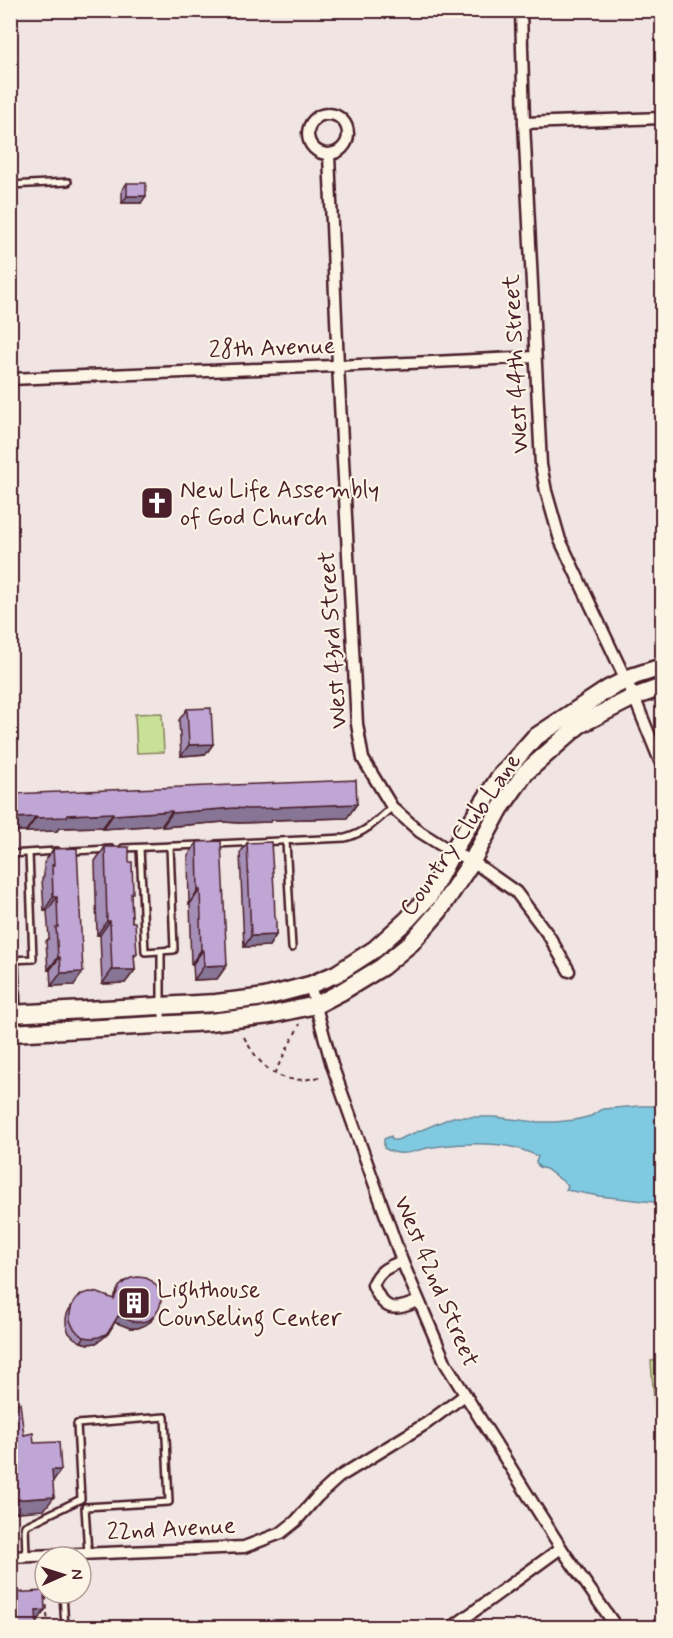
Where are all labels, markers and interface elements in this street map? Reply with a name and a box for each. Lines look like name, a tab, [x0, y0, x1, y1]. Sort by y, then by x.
street label: West 44th Street	[496, 273, 537, 454]
street label: 28th Avenue	[208, 331, 336, 366]
place label: New Life Assembly of God Church	[180, 475, 379, 534]
church icon: New Life Assembly of God Church	[139, 485, 175, 521]
street label: West 43rd Street	[312, 550, 355, 730]
street label: Country Club Lane	[393, 747, 529, 923]
street label: West 42nd Street	[386, 1191, 486, 1372]
place label: Lighthouse Counseling Center	[157, 1275, 342, 1337]
building icon: Lighthouse Counseling Center	[116, 1285, 152, 1321]
street label: 22nd Avenue	[106, 1511, 236, 1548]
north arrow	[33, 1545, 93, 1605]
text: N	[66, 1568, 87, 1580]

